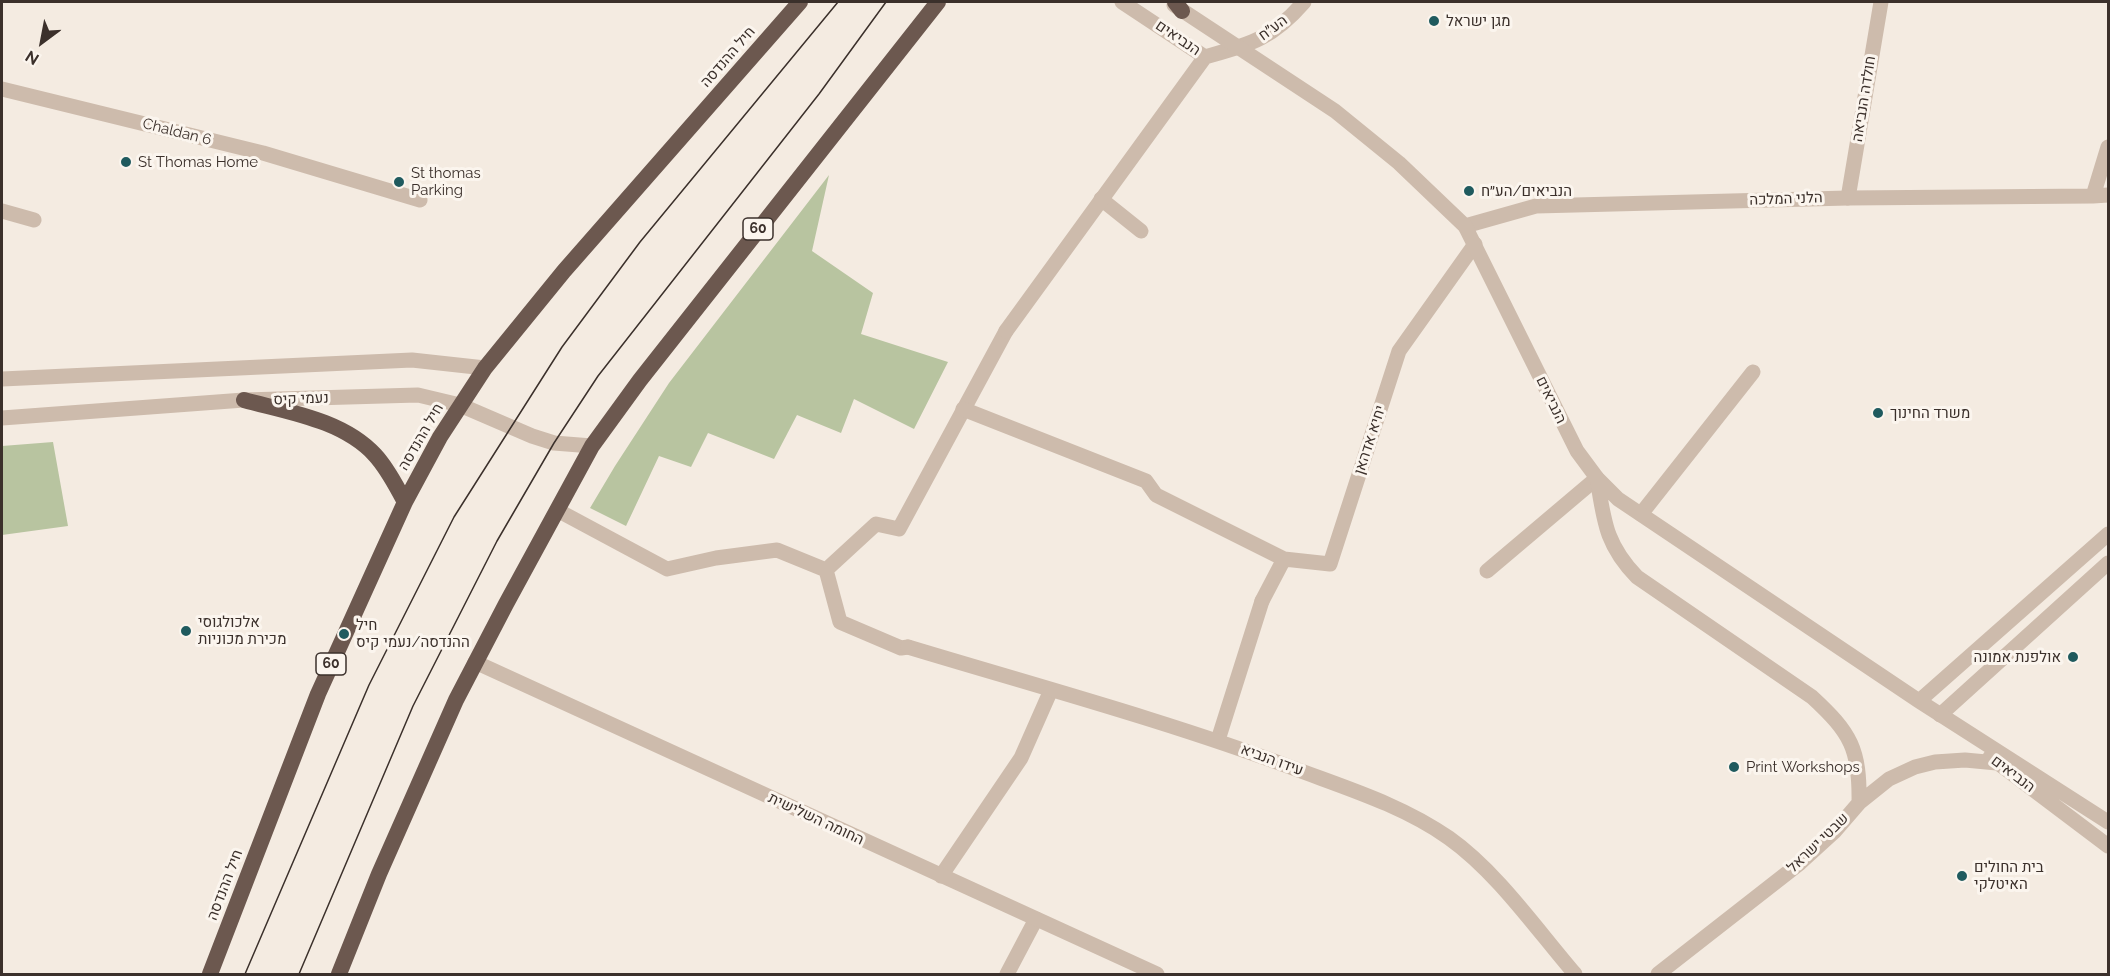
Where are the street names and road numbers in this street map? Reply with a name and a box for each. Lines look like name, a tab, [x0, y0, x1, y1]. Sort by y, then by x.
street label: הע״ח	[1255, 11, 1291, 45]
street label: הנביאים	[1152, 16, 1204, 60]
street label: חיל ההנדסה	[697, 23, 759, 91]
street label: חולדה הנביאה	[1848, 55, 1880, 143]
street label: Chaldan 6	[141, 115, 213, 149]
street label: הלני המלכה	[1749, 189, 1823, 209]
road number: 60	[743, 218, 773, 240]
street label: הנביאים	[1532, 373, 1570, 427]
street label: נעמי קיס	[273, 389, 329, 409]
street label: חיל ההנדסה	[395, 400, 447, 474]
street label: יחיא אדהאן	[1350, 403, 1390, 477]
road number: 60	[316, 653, 346, 675]
street label: עידו הנביא	[1238, 740, 1306, 780]
street label: הנביאים	[1987, 752, 2039, 796]
street label: החומה השלישית	[765, 789, 867, 849]
street label: שבטי ישראל	[1783, 809, 1853, 877]
street label: חיל ההנדסה	[203, 847, 247, 923]

